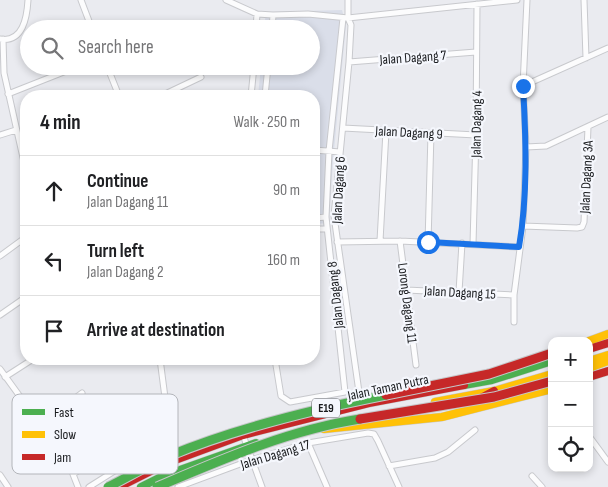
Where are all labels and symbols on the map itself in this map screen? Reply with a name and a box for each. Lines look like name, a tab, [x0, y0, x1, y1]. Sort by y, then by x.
street label: Jalan Dagang 7	[378, 47, 447, 68]
route end	[512, 75, 535, 98]
street label: Jalan Dagang 4	[467, 90, 486, 159]
street label: Jalan Dagang 9	[374, 122, 443, 143]
street label: Jalan Dagang 3A	[576, 139, 597, 215]
street label: Jalan Dagang 6	[328, 156, 349, 225]
route start	[417, 231, 440, 254]
street label: Jalan Dagang 8	[324, 261, 348, 330]
street label: Lorong Dagang 11	[394, 262, 421, 344]
street label: Jalan Dagang 15	[423, 282, 497, 303]
street label: Jalan Taman Putra	[345, 371, 430, 405]
legend	[12, 394, 178, 474]
road number: E19	[312, 398, 340, 418]
text: Fast	[54, 404, 74, 421]
text: Slow	[54, 426, 76, 443]
street label: Jalan Dagang 17	[237, 436, 312, 473]
text: Jam	[53, 449, 71, 466]

